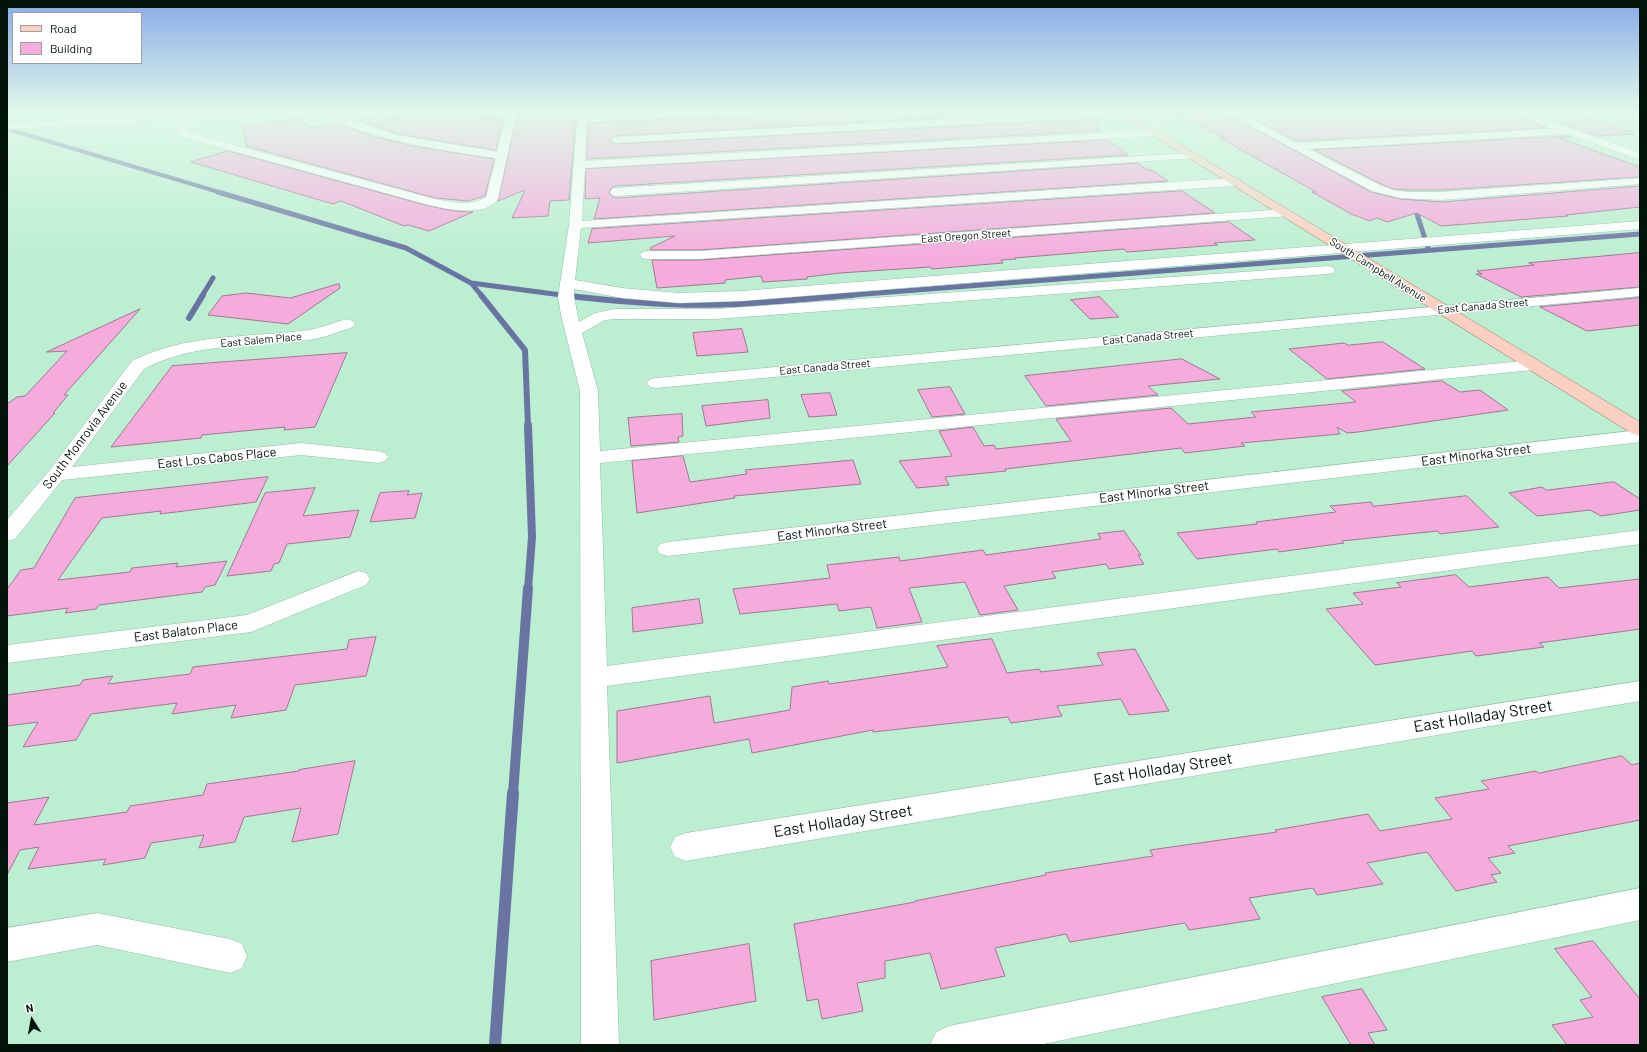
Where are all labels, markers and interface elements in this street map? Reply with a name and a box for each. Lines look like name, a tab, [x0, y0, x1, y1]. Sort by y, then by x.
legend	[12, 12, 142, 64]
text: Road	[50, 21, 77, 35]
text: Building	[50, 41, 92, 55]
street label: East Oregon Street	[920, 226, 1012, 246]
street label: South Campbell Avenue	[1327, 235, 1429, 305]
street label: East Canada Street	[1437, 295, 1529, 317]
street label: East Canada Street	[1102, 326, 1194, 348]
street label: East Salem Place	[220, 330, 302, 350]
street label: East Canada Street	[779, 356, 871, 378]
street label: South Monrovia Avenue	[39, 378, 131, 492]
street label: East Minorka Street	[1420, 441, 1532, 469]
street label: East Los Cabos Place	[157, 444, 277, 472]
street label: East Minorka Street	[1098, 478, 1210, 506]
street label: East Minorka Street	[776, 516, 888, 544]
street label: East Balaton Place	[133, 617, 239, 645]
street label: East Holladay Street	[1412, 696, 1554, 736]
street label: East Holladay Street	[1092, 749, 1234, 789]
street label: East Holladay Street	[772, 801, 914, 841]
north arrow	[12, 1000, 52, 1040]
text: N	[25, 1001, 34, 1015]

